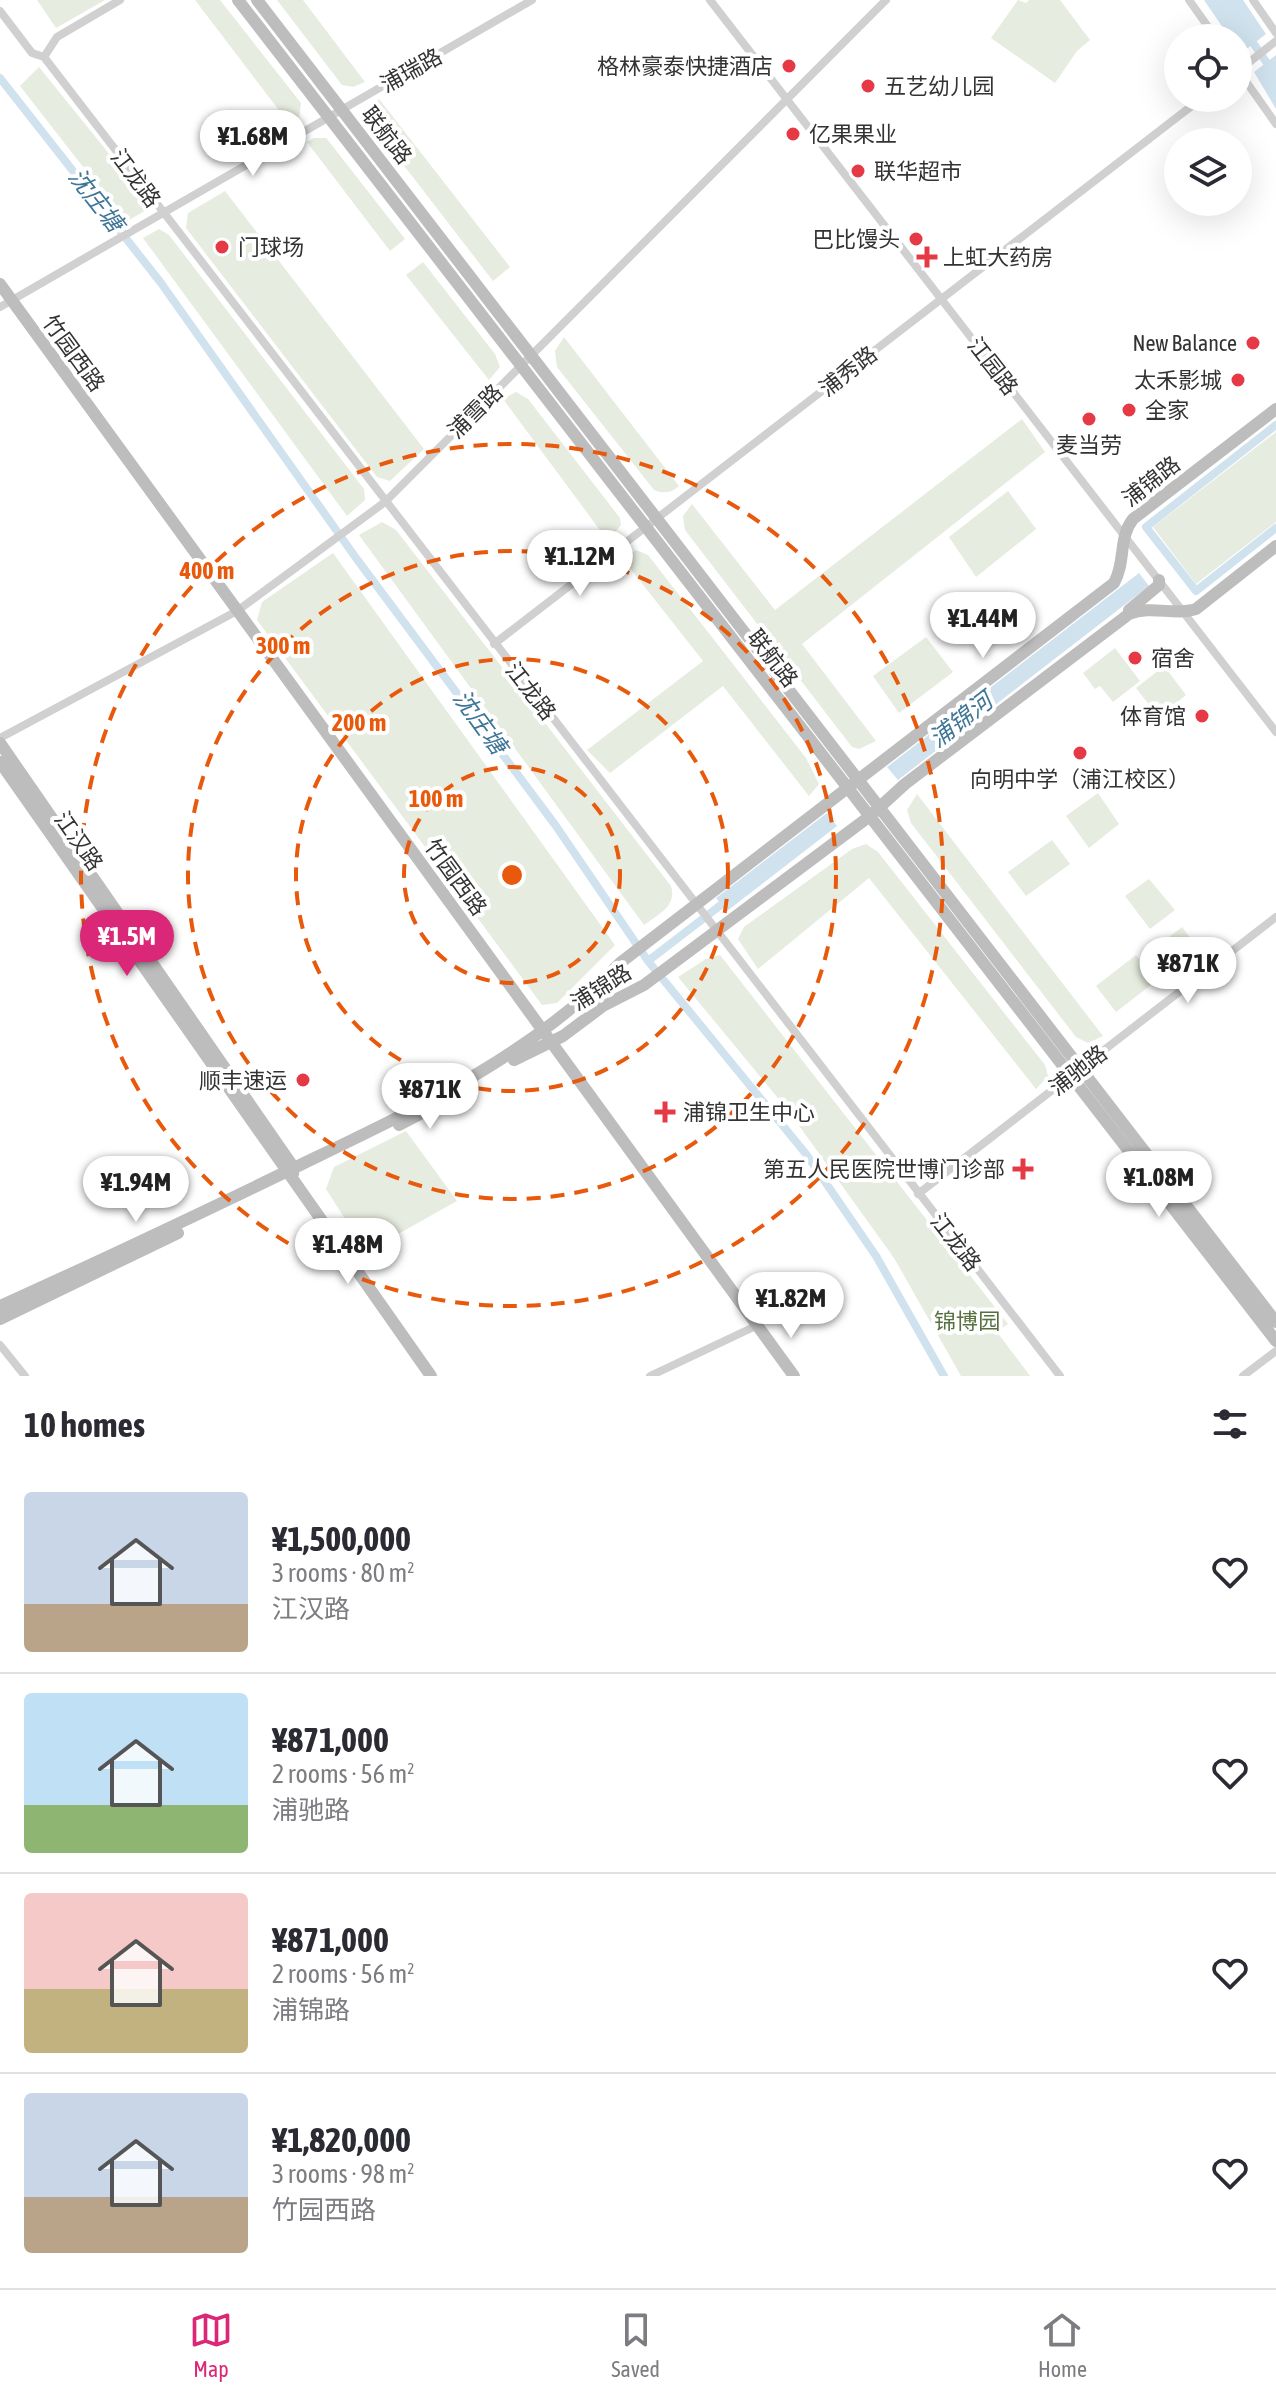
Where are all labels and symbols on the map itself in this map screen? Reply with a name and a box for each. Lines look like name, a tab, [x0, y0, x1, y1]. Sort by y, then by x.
street label: 浦瑞路	[376, 43, 446, 97]
place label: 格林豪泰快捷酒店	[597, 53, 773, 79]
marker: 格林豪泰快捷酒店	[780, 57, 798, 75]
place label: 五艺幼儿园	[884, 73, 994, 99]
marker: 五艺幼儿园	[859, 77, 877, 95]
street label: 联航路	[356, 101, 418, 169]
pin: ¥1.68M	[188, 110, 318, 178]
place label: 亿果果业	[809, 121, 897, 147]
marker: 亿果果业	[784, 125, 802, 143]
street label: 江龙路	[106, 144, 166, 212]
place label: 联华超市	[874, 158, 962, 184]
marker: 联华超市	[849, 162, 867, 180]
water label: 沈庄塘	[64, 163, 132, 240]
place label: 巴比馒头	[812, 226, 900, 252]
marker: 巴比馒头	[907, 230, 925, 248]
place label: 门球场	[238, 234, 304, 260]
marker: 门球场	[213, 238, 231, 256]
place label: 上虹大药房	[943, 244, 1053, 270]
marker: 上虹大药房	[918, 248, 936, 266]
street label: 竹园西路	[38, 310, 110, 396]
place label: New Balance	[1133, 330, 1237, 356]
street label: 江园路	[962, 332, 1024, 400]
marker: New Balance	[1244, 334, 1262, 352]
street label: 浦秀路	[814, 340, 882, 402]
place label: 太禾影城	[1134, 367, 1222, 393]
marker: 太禾影城	[1229, 371, 1247, 389]
street label: 浦雪路	[442, 378, 508, 444]
place label: 全家	[1145, 397, 1189, 423]
marker: 全家	[1120, 401, 1138, 419]
marker: 麦当劳	[1080, 410, 1098, 428]
place label: 麦当劳	[1056, 432, 1122, 458]
street label: 浦锦路	[1117, 450, 1185, 512]
pin: ¥1.12M	[515, 530, 645, 598]
text: 400 m	[179, 557, 234, 584]
pin: ¥1.44M	[918, 592, 1048, 660]
street label: 联航路	[742, 624, 804, 692]
text: 300 m	[256, 632, 310, 659]
place label: 宿舍	[1151, 645, 1195, 671]
marker: 宿舍	[1126, 649, 1144, 667]
street label: 江龙路	[500, 657, 562, 725]
water label: 浦锦河	[924, 684, 1001, 752]
water label: 沈庄塘	[448, 685, 515, 762]
place label: 体育馆	[1120, 703, 1186, 729]
marker: 体育馆	[1193, 707, 1211, 725]
text: 200 m	[332, 709, 386, 736]
marker: 向明中学（浦江校区）	[1071, 744, 1089, 762]
place label: 向明中学（浦江校区）	[970, 766, 1190, 792]
text: 100 m	[409, 785, 463, 812]
street label: 江汉路	[49, 807, 109, 875]
street label: 竹园西路	[420, 834, 492, 920]
centre of rings	[498, 861, 526, 889]
pin: ¥1.5M	[71, 910, 183, 978]
pin: ¥871K	[1132, 937, 1244, 1005]
street label: 浦锦路	[566, 958, 636, 1016]
street label: 浦驰路	[1044, 1039, 1112, 1101]
pin: ¥871K	[374, 1063, 486, 1131]
place label: 顺丰速运	[199, 1067, 287, 1093]
marker: 顺丰速运	[294, 1071, 312, 1089]
place label: 浦锦卫生中心	[683, 1099, 815, 1125]
marker: 浦锦卫生中心	[654, 1101, 676, 1123]
pin: ¥1.08M	[1094, 1151, 1224, 1219]
pin: ¥1.94M	[71, 1156, 201, 1224]
place label: 第五人民医院世博门诊部	[763, 1156, 1005, 1182]
marker: 第五人民医院世博门诊部	[1012, 1158, 1034, 1180]
street label: 江龙路	[925, 1208, 987, 1276]
pin: ¥1.48M	[283, 1218, 413, 1286]
pin: ¥1.82M	[726, 1272, 856, 1340]
park label: 锦博园	[934, 1308, 1000, 1334]

